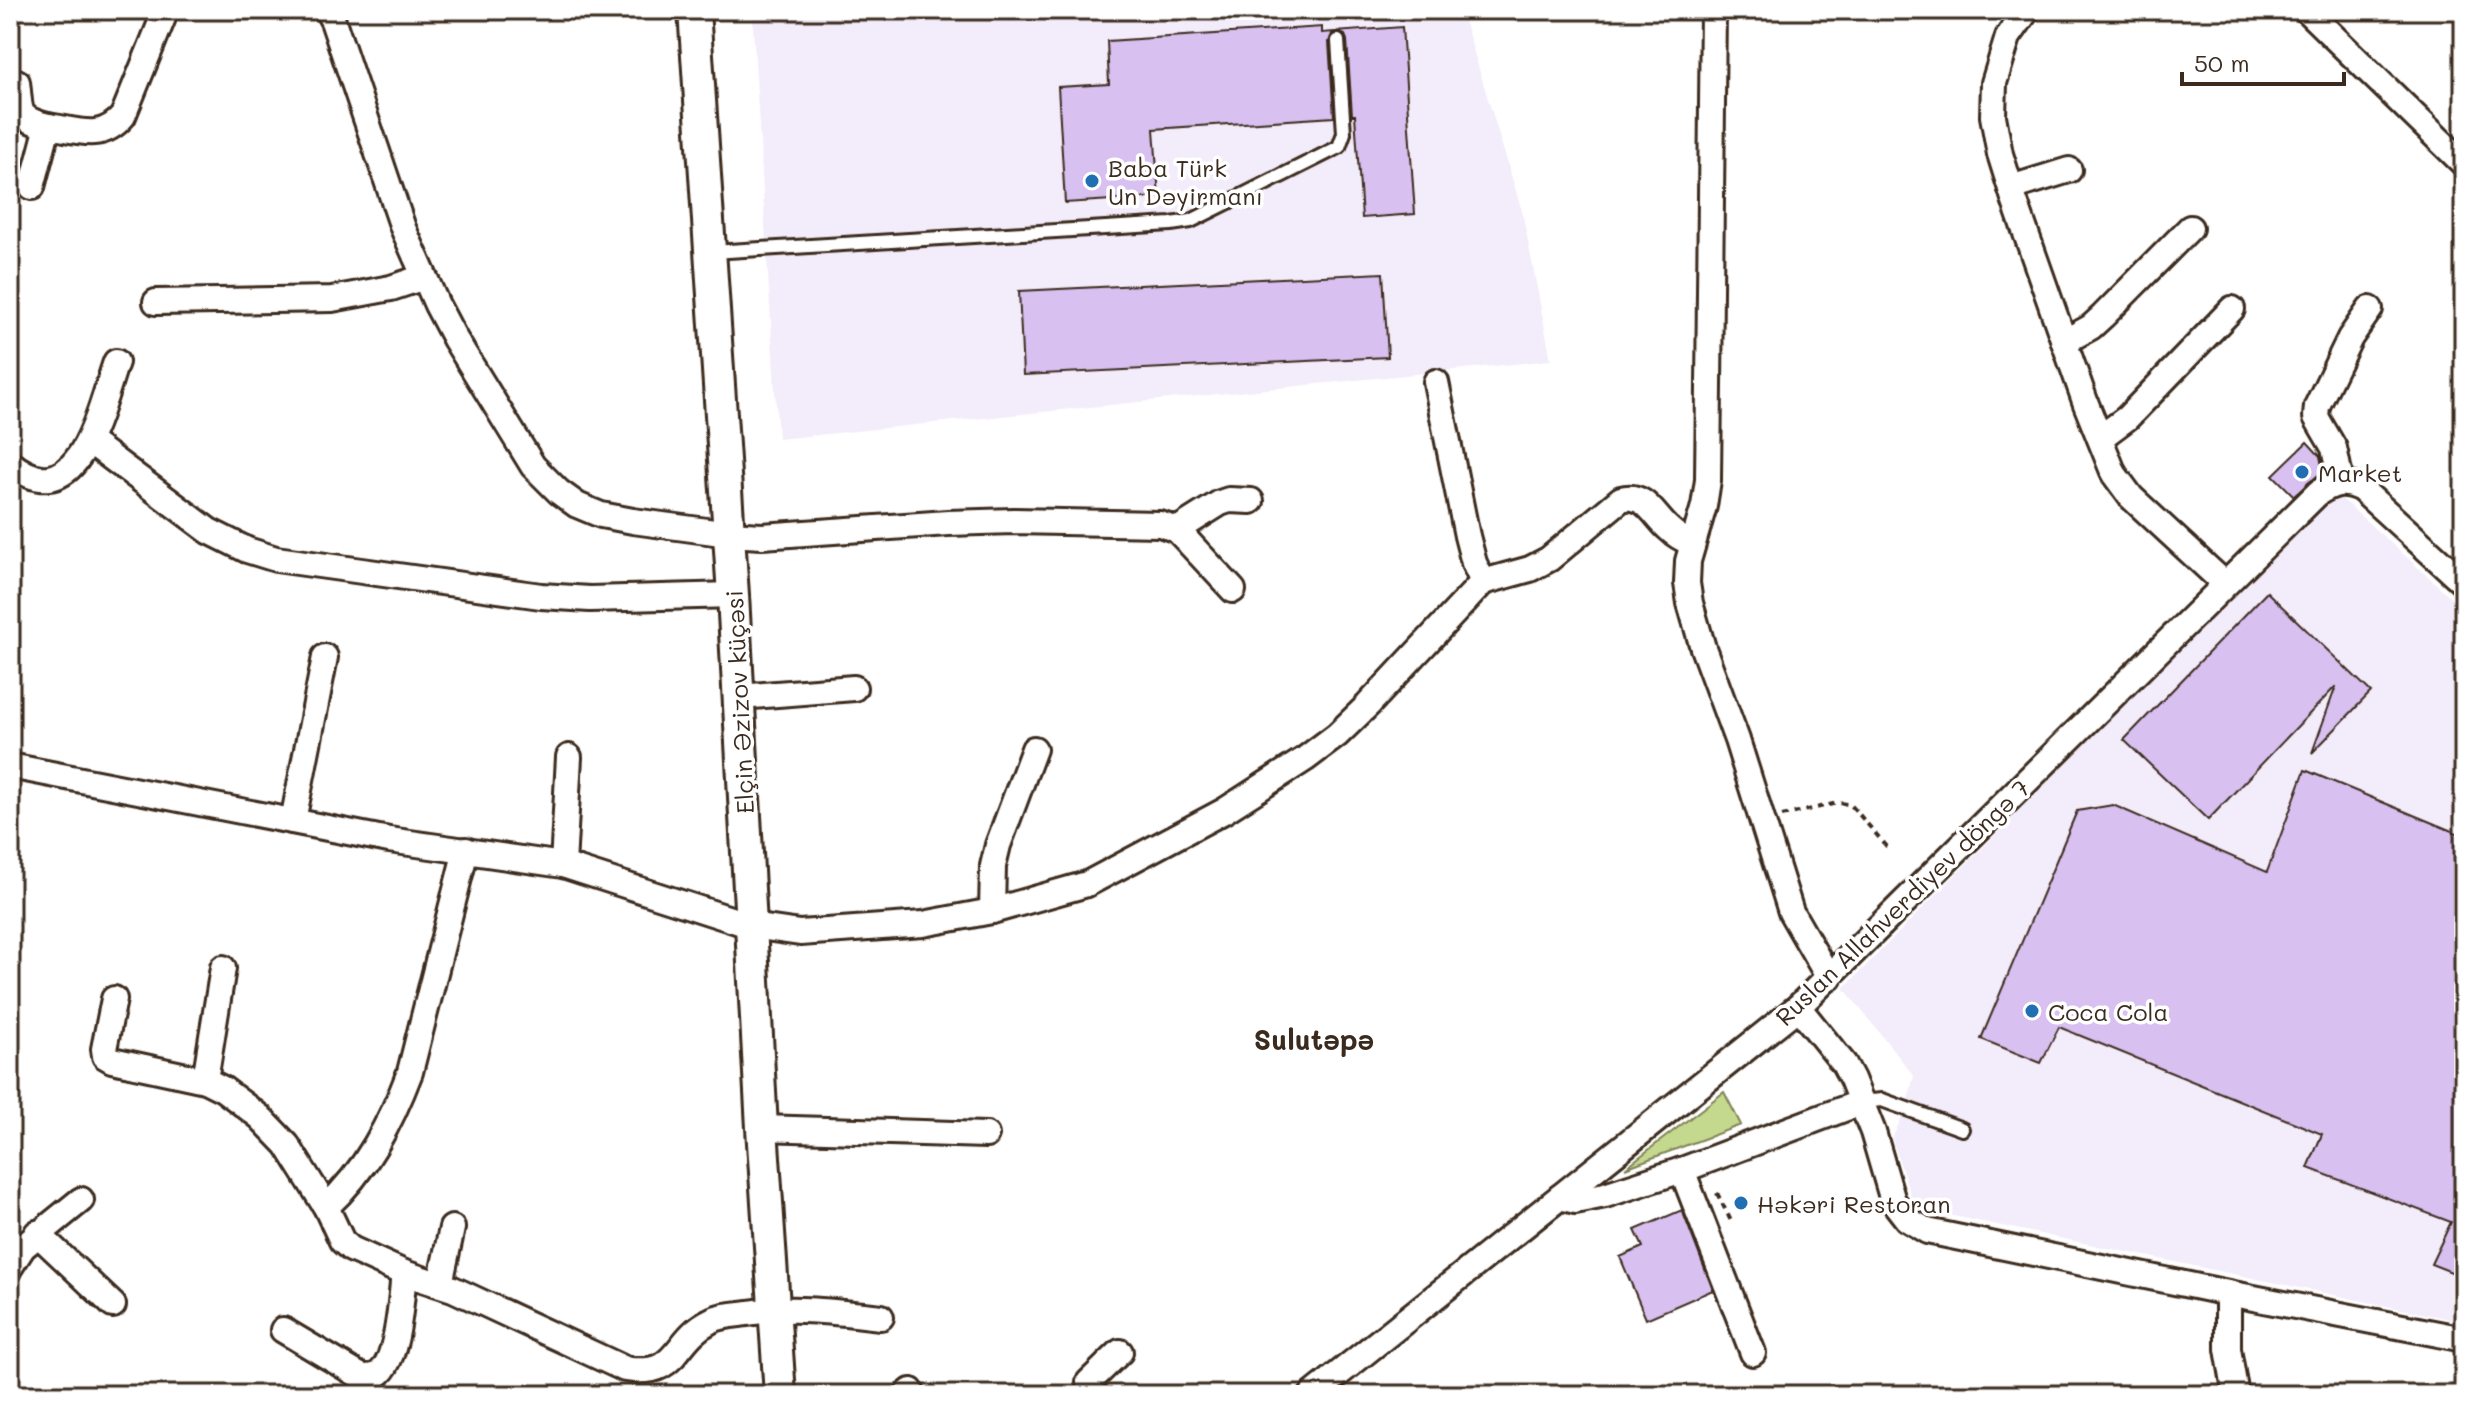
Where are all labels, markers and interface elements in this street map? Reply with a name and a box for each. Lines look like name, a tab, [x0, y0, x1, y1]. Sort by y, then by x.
scale bar	[2182, 36, 2344, 86]
text: 50 m	[2194, 47, 2250, 78]
place label: Baba Türk Un Dəyirmanı	[1108, 152, 1263, 211]
marker: Baba Türk Un Dəyirmanı	[1083, 172, 1101, 190]
place label: Market	[2318, 457, 2402, 488]
marker: Market	[2293, 463, 2311, 481]
street label: Elçin Əzizov küçəsi	[718, 589, 760, 815]
street label: Ruslan Allahverdiyev döngə 7	[1768, 772, 2036, 1032]
place label: Coca Cola	[2048, 996, 2168, 1027]
marker: Coca Cola	[2023, 1002, 2041, 1020]
district label: Sulutəpə	[1254, 1021, 1374, 1057]
place label: Həkəri Restoran	[1757, 1188, 1951, 1219]
marker: Həkəri Restoran	[1732, 1194, 1750, 1212]

